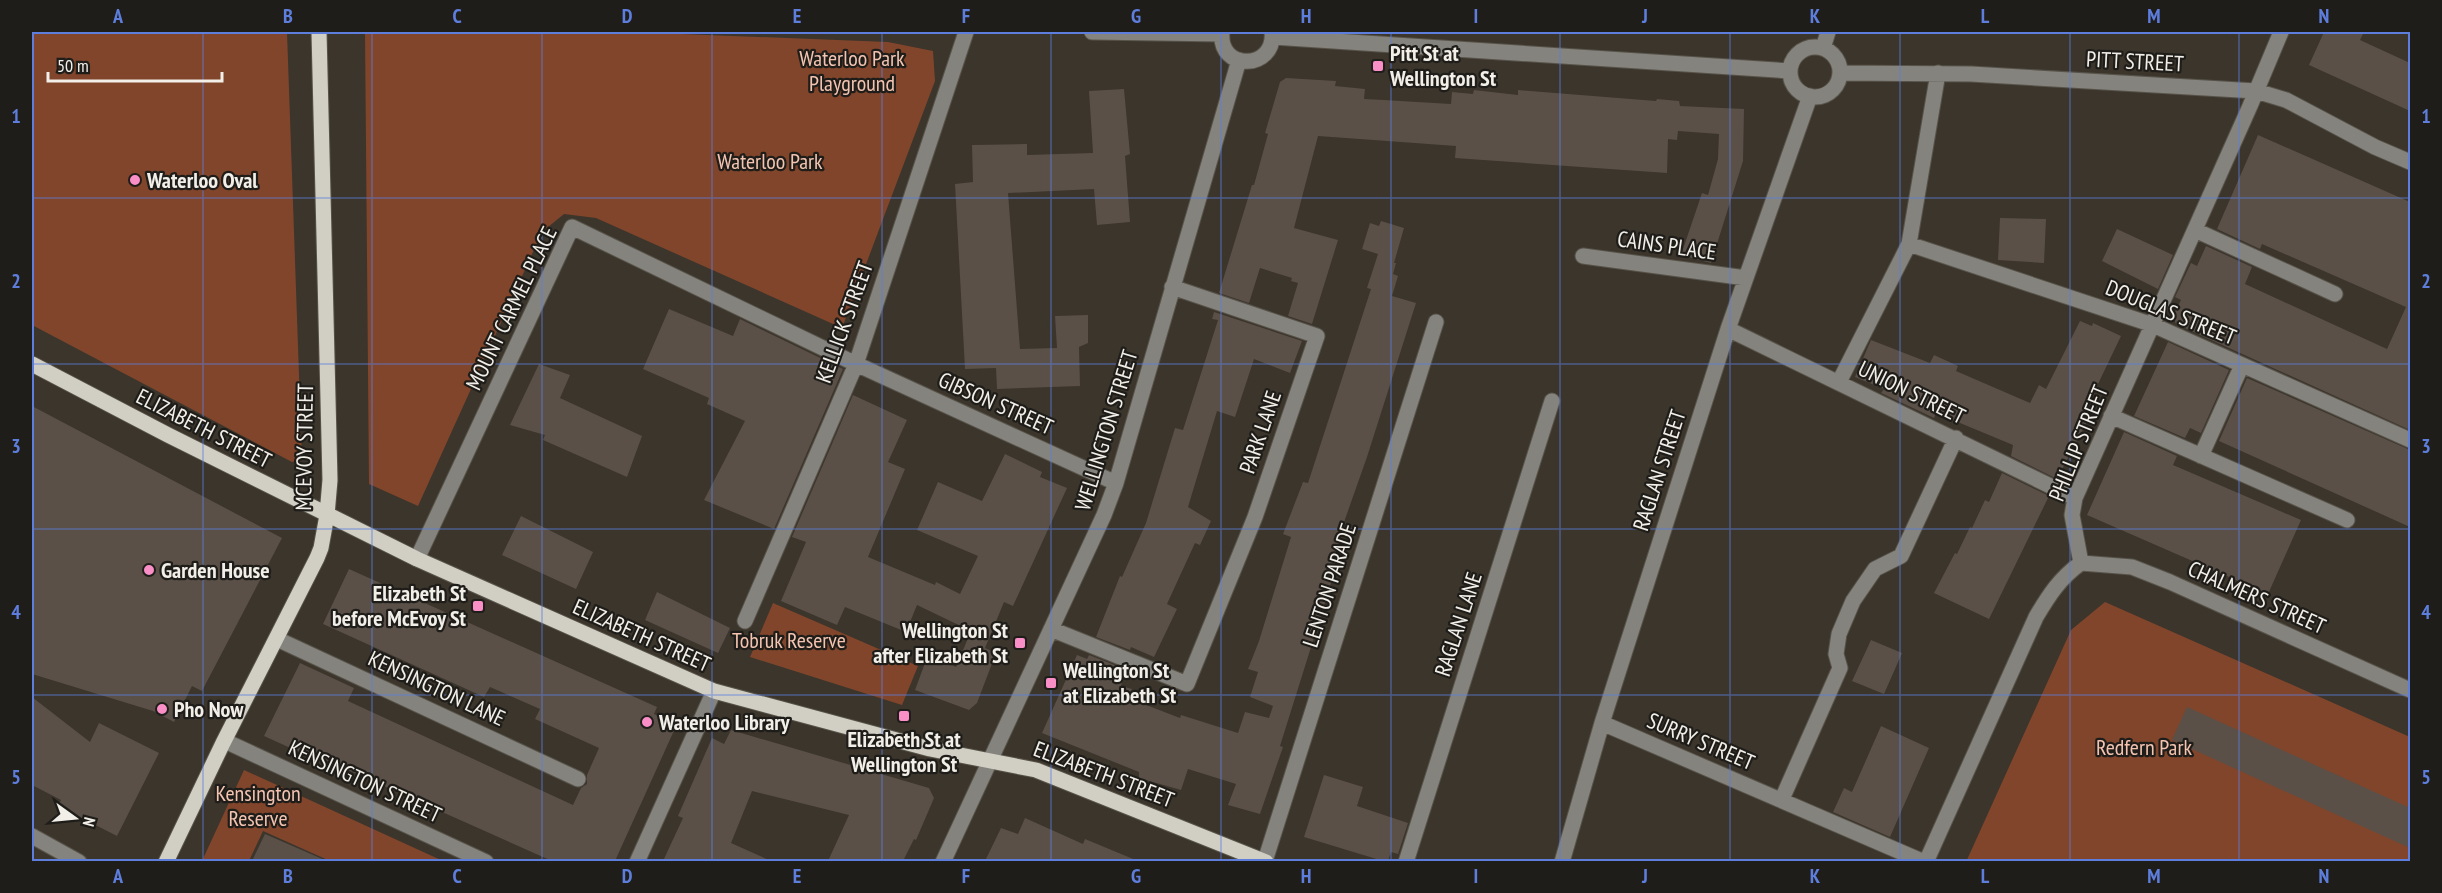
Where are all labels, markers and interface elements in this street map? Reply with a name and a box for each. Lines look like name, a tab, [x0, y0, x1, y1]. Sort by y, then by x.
text: A	[112, 3, 124, 29]
text: B	[283, 3, 293, 29]
text: C	[452, 3, 462, 29]
text: D	[622, 3, 633, 29]
text: E	[793, 3, 801, 29]
text: F	[962, 3, 970, 29]
text: G	[1131, 3, 1141, 29]
text: H	[1301, 3, 1311, 29]
text: I	[1474, 3, 1478, 29]
text: J	[1641, 3, 1648, 29]
text: K	[1810, 3, 1821, 29]
text: L	[1981, 3, 1990, 29]
text: M	[2147, 3, 2161, 29]
text: N	[2319, 3, 2329, 29]
place label: Pitt St at Wellington St	[1389, 39, 1497, 92]
park label: Waterloo Park Playground	[799, 44, 905, 97]
street label: PITT STREET	[2086, 44, 2185, 78]
scale bar	[48, 45, 222, 83]
text: 50 m	[57, 54, 89, 77]
marker: Pitt St at Wellington St	[1371, 59, 1385, 73]
text: 1	[11, 103, 21, 129]
text: 1	[2421, 103, 2431, 129]
park label: Waterloo Park	[717, 147, 823, 175]
place label: Waterloo Oval	[146, 166, 258, 194]
marker: Waterloo Oval	[128, 173, 142, 187]
street label: MOUNT CARMEL PLACE	[459, 222, 563, 394]
street label: CAINS PLACE	[1616, 224, 1718, 266]
street label: KELLICK STREET	[809, 257, 879, 387]
text: 2	[11, 268, 21, 294]
text: 2	[2421, 268, 2431, 294]
street label: DOUGLAS STREET	[2102, 273, 2240, 351]
street label: WELLINGTON STREET	[1068, 346, 1144, 514]
street label: UNION STREET	[1854, 354, 1970, 430]
street label: GIBSON STREET	[934, 365, 1058, 441]
street label: PHILLIP STREET	[2042, 381, 2114, 505]
street label: ELIZABETH STREET	[132, 382, 276, 474]
street label: MCEVOY STREET	[289, 383, 319, 511]
street label: PARK LANE	[1233, 387, 1287, 477]
street label: RAGLAN STREET	[1626, 406, 1692, 534]
text: 3	[11, 433, 21, 459]
text: 3	[2421, 433, 2431, 459]
street label: LENTON PARADE	[1296, 520, 1362, 650]
street label: CHALMERS STREET	[2184, 554, 2330, 640]
place label: Garden House	[161, 556, 270, 584]
marker: Garden House	[142, 563, 156, 577]
street label: RAGLAN LANE	[1428, 568, 1488, 680]
place label: Elizabeth St before McEvoy St	[332, 579, 467, 632]
street label: ELIZABETH STREET	[569, 592, 715, 678]
text: 4	[11, 599, 21, 625]
marker: Elizabeth St before McEvoy St	[471, 599, 485, 613]
text: 4	[2421, 599, 2431, 625]
place label: Wellington St after Elizabeth St	[873, 616, 1009, 669]
park label: Tobruk Reserve	[732, 626, 846, 654]
marker: Wellington St after Elizabeth St	[1013, 636, 1027, 650]
street label: KENSINGTON LANE	[364, 644, 510, 732]
place label: Wellington St at Elizabeth St	[1062, 656, 1177, 709]
marker: Wellington St at Elizabeth St	[1044, 676, 1058, 690]
place label: Pho Now	[174, 695, 244, 723]
marker: Pho Now	[155, 702, 169, 716]
street label: SURRY STREET	[1643, 706, 1759, 776]
place label: Waterloo Library	[658, 708, 791, 736]
marker: Elizabeth St at Wellington St	[897, 709, 911, 723]
marker: Waterloo Library	[640, 715, 654, 729]
place label: Elizabeth St at Wellington St	[847, 725, 961, 778]
street label: KENSINGTON STREET	[284, 733, 446, 829]
park label: Redfern Park	[2096, 733, 2192, 761]
street label: ELIZABETH STREET	[1030, 734, 1178, 814]
text: 5	[11, 764, 21, 790]
text: 5	[2421, 764, 2431, 790]
park label: Kensington Reserve	[215, 779, 301, 832]
north arrow	[45, 788, 105, 848]
text: N	[79, 815, 100, 829]
text: A	[112, 863, 124, 889]
text: B	[283, 863, 293, 889]
text: C	[452, 863, 462, 889]
text: D	[622, 863, 633, 889]
text: E	[793, 863, 801, 889]
text: F	[962, 863, 970, 889]
text: G	[1131, 863, 1141, 889]
text: H	[1301, 863, 1311, 889]
text: I	[1474, 863, 1478, 889]
text: J	[1641, 863, 1648, 889]
text: K	[1810, 863, 1821, 889]
text: L	[1981, 863, 1990, 889]
text: M	[2147, 863, 2161, 889]
text: N	[2319, 863, 2329, 889]

